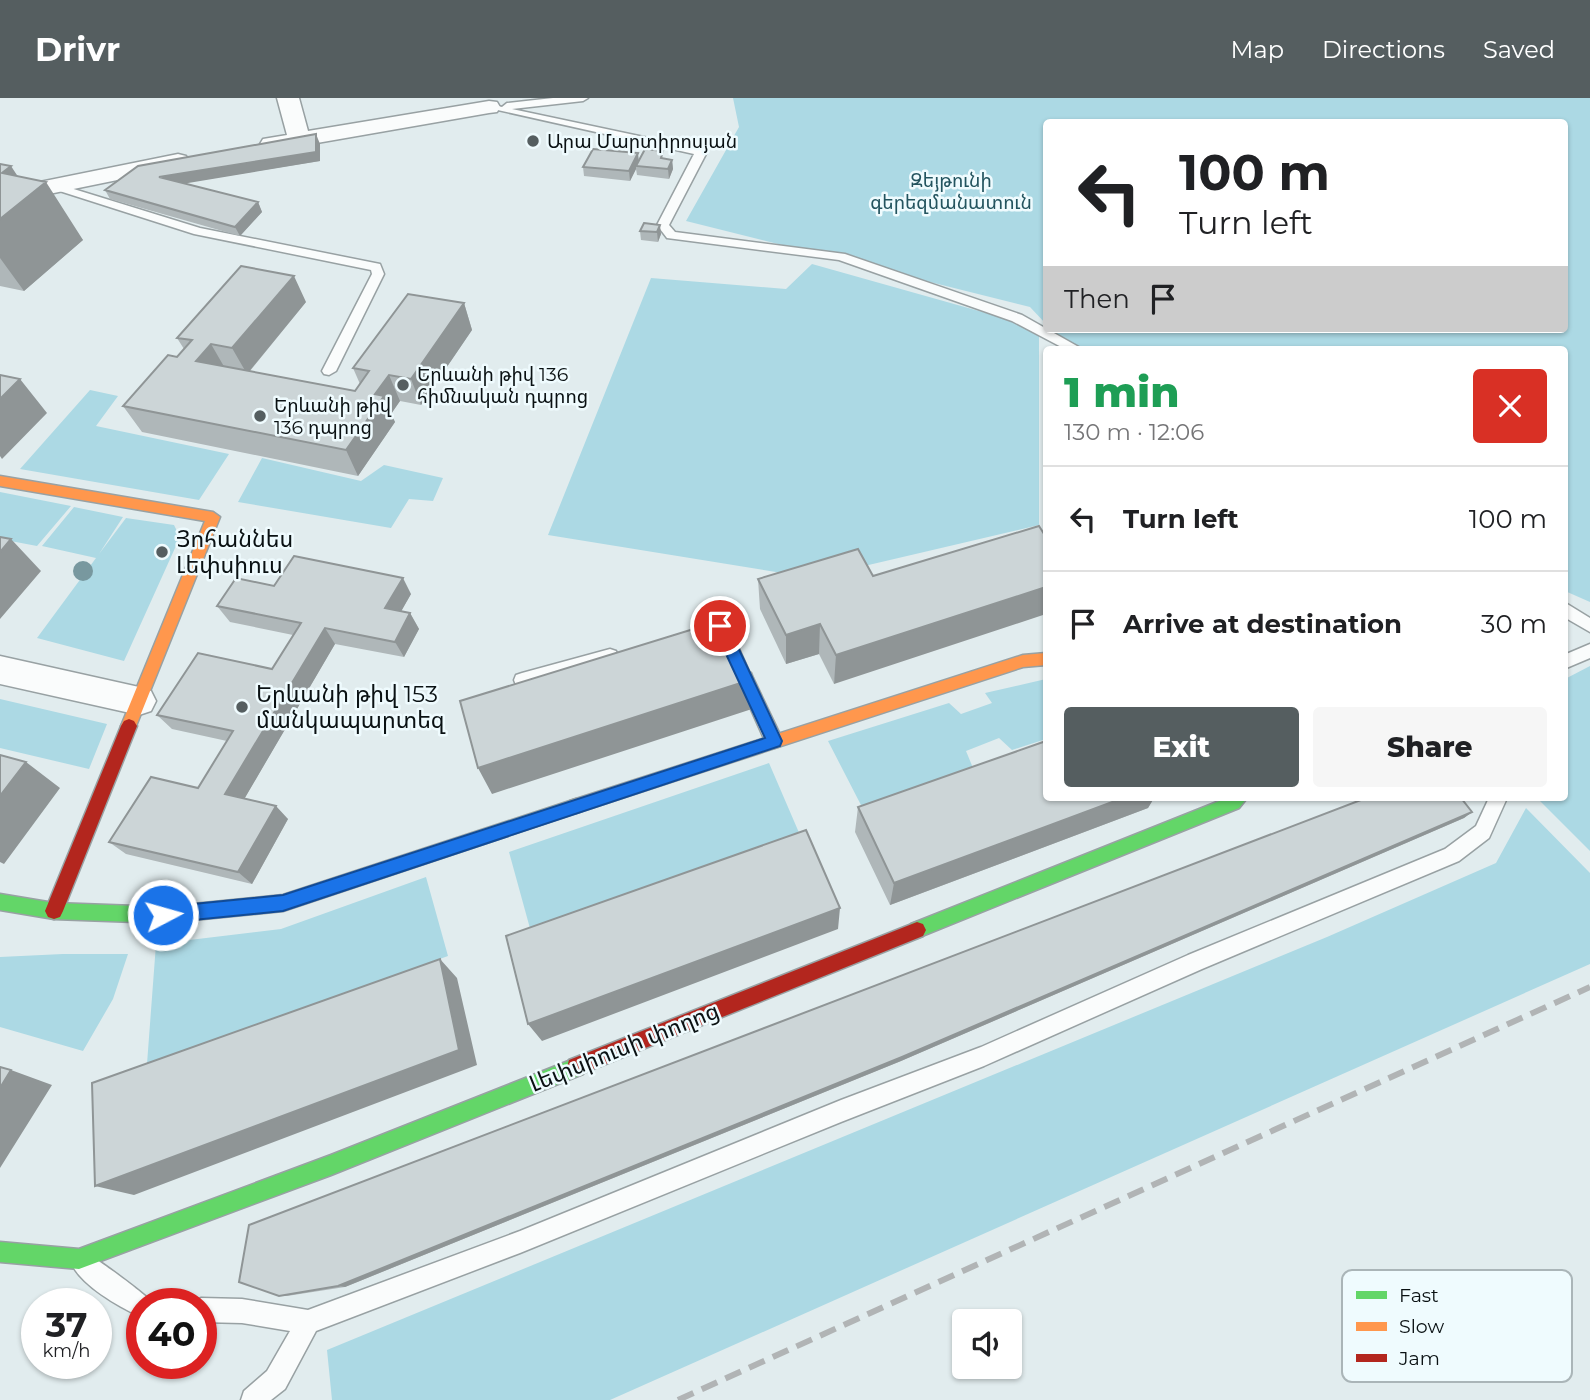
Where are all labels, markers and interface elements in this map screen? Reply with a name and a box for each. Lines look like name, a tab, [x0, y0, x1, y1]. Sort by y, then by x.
text: Drivr	[35, 29, 120, 69]
text: Map	[1231, 35, 1284, 64]
text: Directions	[1322, 35, 1445, 64]
text: Saved	[1483, 35, 1555, 64]
place label: Արա Մարտիրոսյան	[547, 130, 737, 153]
marker: Արա Մարտիրոսյան	[525, 133, 541, 149]
text: 100 m	[1179, 143, 1330, 202]
icon: left	[1064, 147, 1155, 238]
park label: Զեյթունի գերեզմանատուն	[870, 169, 1032, 214]
text: Turn left	[1179, 203, 1313, 242]
icon: arrive	[1144, 280, 1182, 318]
text: Then	[1064, 283, 1130, 315]
place label: Երևանի թիվ 136 հիմնական դպրոց	[417, 363, 588, 408]
text: 1 min	[1064, 366, 1180, 418]
button: close	[1473, 369, 1547, 443]
marker: Երևանի թիվ 136 հիմնական դպրոց	[395, 377, 411, 393]
place label: Երևանի թիվ 136 դպրոց	[274, 394, 392, 439]
marker: Երևանի թիվ 136 դպրոց	[252, 408, 268, 424]
text: 130 m · 12:06	[1064, 418, 1204, 446]
icon: left	[1064, 500, 1102, 538]
text: Turn left	[1123, 503, 1239, 535]
text: 100 m	[1469, 503, 1547, 535]
place label: Յոհաննես Լեփսիուս	[176, 525, 293, 579]
marker: Յոհաննես Լեփսիուս	[154, 544, 170, 560]
pin	[690, 596, 750, 656]
icon: arrive	[1064, 605, 1102, 643]
icon: arrive	[701, 607, 739, 645]
text: Arrive at destination	[1123, 608, 1402, 640]
text: 30 m	[1481, 608, 1547, 640]
place label: Երևանի թիվ 153 մանկապարտեզ	[256, 680, 446, 734]
marker: Երևանի թիվ 153 մանկապարտեզ	[234, 699, 250, 715]
button: Exit	[1064, 707, 1299, 787]
button: Share	[1313, 707, 1547, 787]
position arrow	[126, 878, 200, 952]
street label: Լեփսիուսի փողոց	[525, 996, 723, 1098]
legend	[1342, 1270, 1572, 1382]
text: Fast	[1399, 1284, 1439, 1307]
speed limit sign: 40	[126, 1288, 217, 1379]
text: 37	[45, 1303, 88, 1346]
map controls	[952, 1309, 1022, 1379]
button: sound	[952, 1309, 1022, 1379]
text: Slow	[1399, 1315, 1444, 1338]
text: km/h	[42, 1340, 91, 1362]
text: Jam	[1398, 1347, 1440, 1370]

